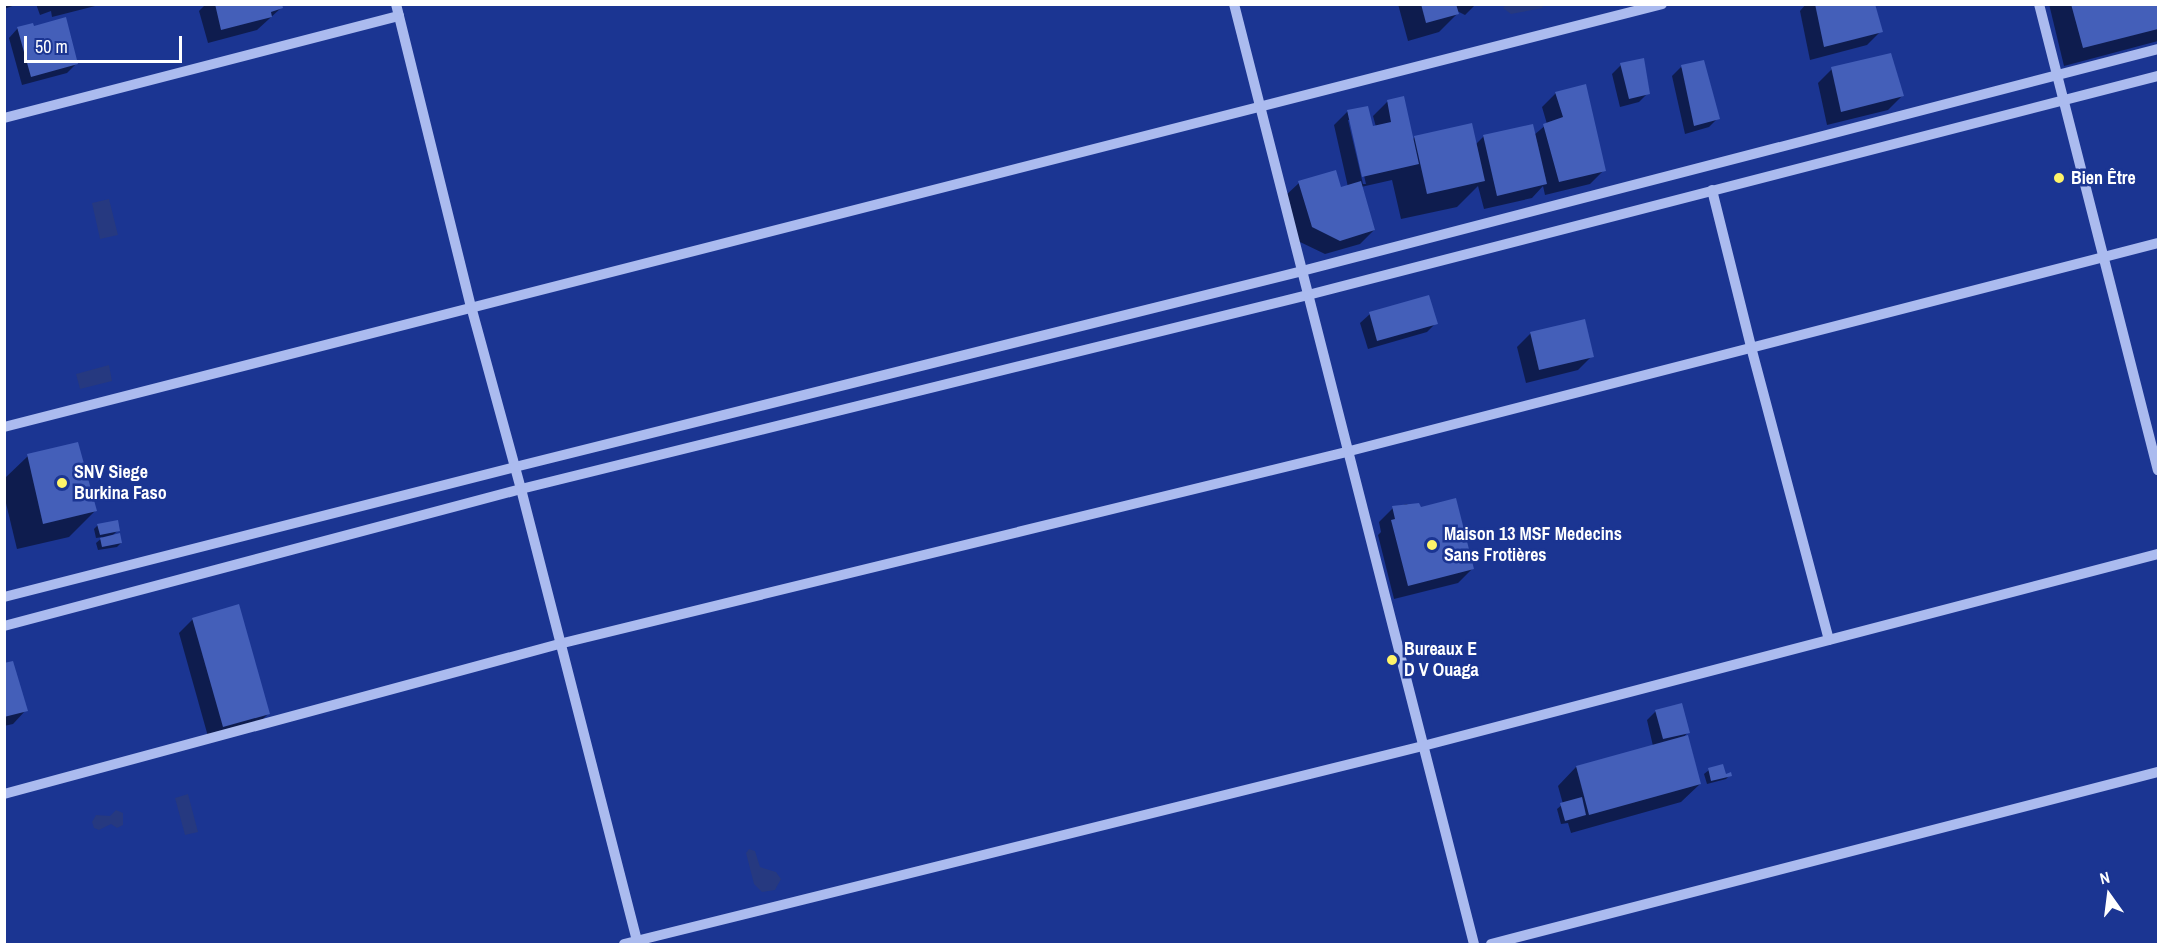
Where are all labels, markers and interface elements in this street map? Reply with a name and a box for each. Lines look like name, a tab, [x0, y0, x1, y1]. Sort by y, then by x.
scale bar	[27, 24, 184, 62]
text: 50 m	[35, 34, 68, 59]
place label: Bien Être	[2071, 167, 2136, 189]
marker: Bien Être	[2052, 171, 2066, 185]
place label: SNV Siege Burkina Faso	[74, 462, 167, 504]
marker: SNV Siege Burkina Faso	[55, 476, 69, 490]
place label: Maison 13 MSF Medecins Sans Frotières	[1444, 524, 1622, 566]
marker: Maison 13 MSF Medecins Sans Frotières	[1425, 538, 1439, 552]
place label: Bureaux E D V Ouaga	[1404, 639, 1479, 682]
marker: Bureaux E D V Ouaga	[1385, 653, 1399, 667]
north arrow	[2079, 865, 2139, 925]
text: N	[2097, 866, 2112, 889]

